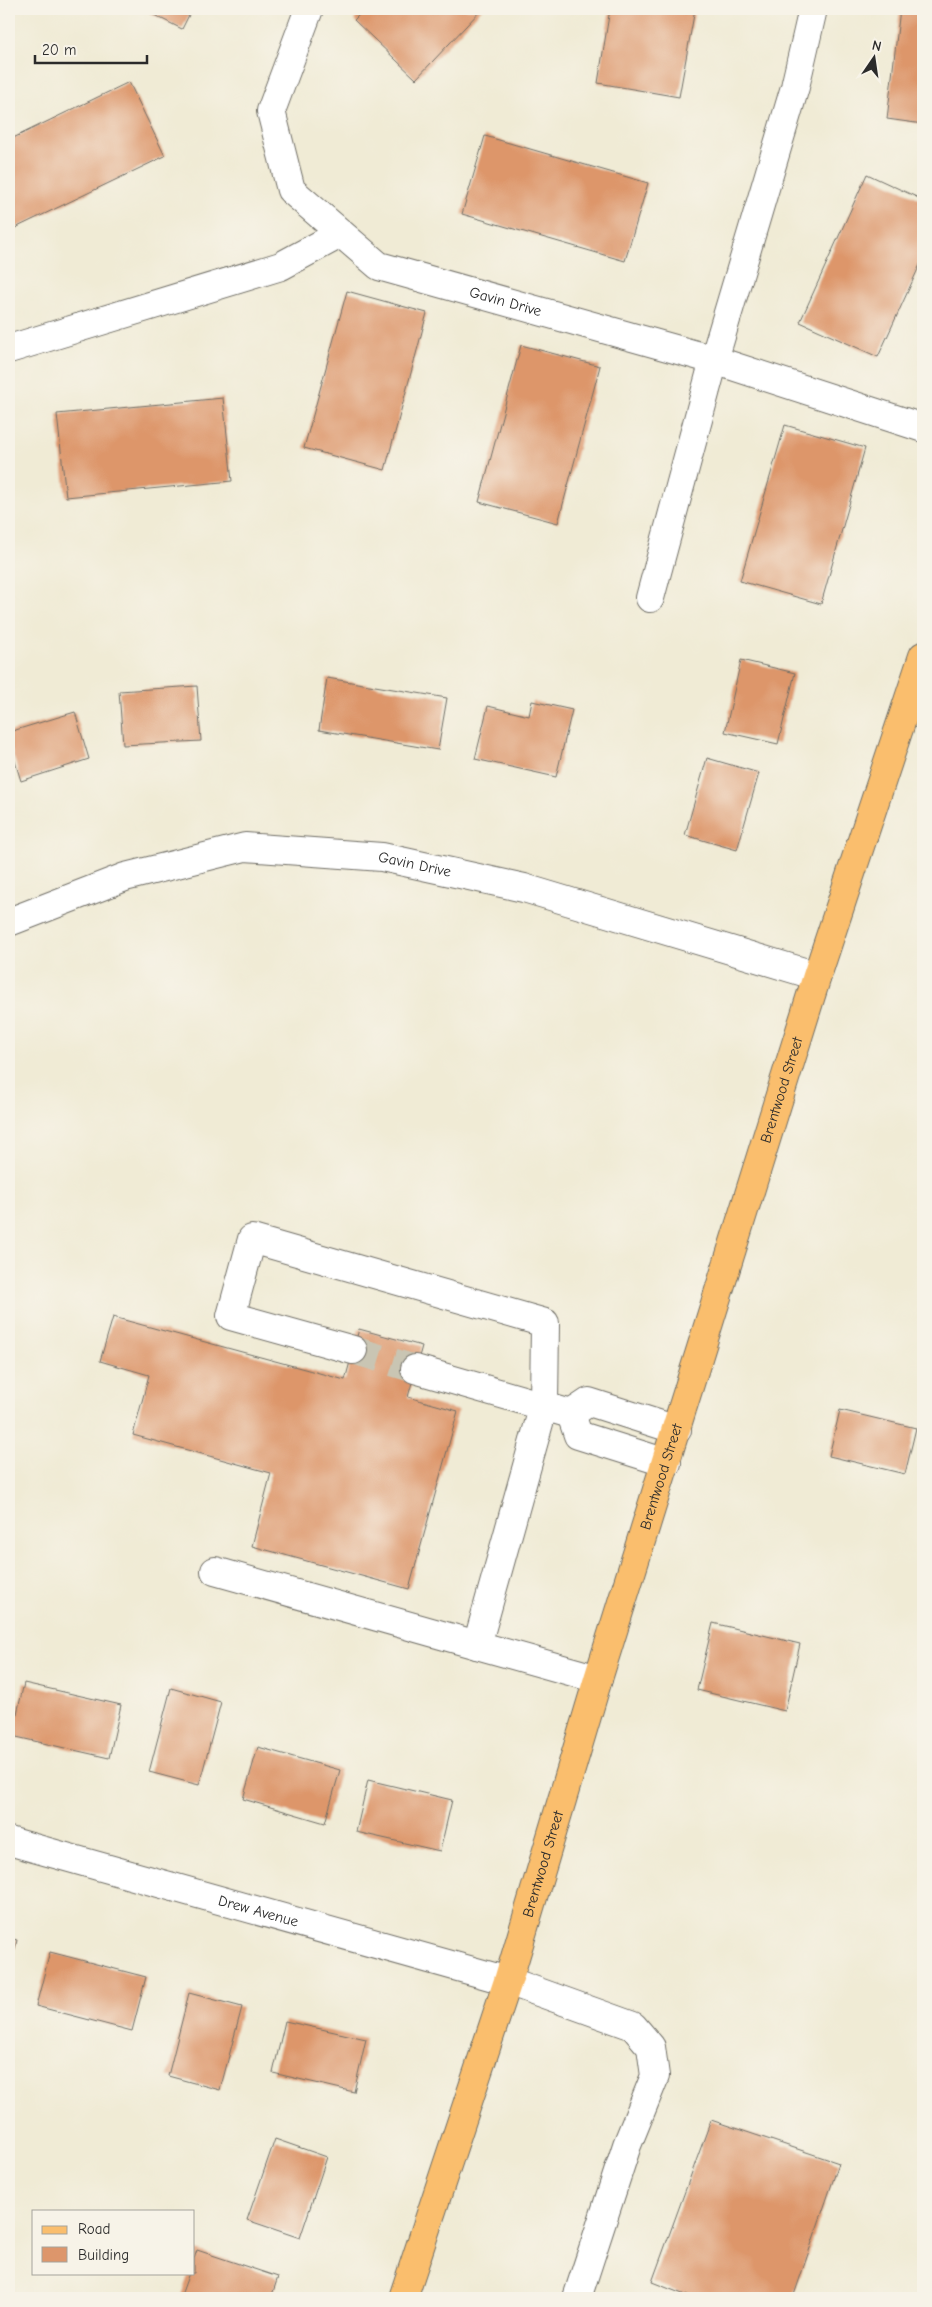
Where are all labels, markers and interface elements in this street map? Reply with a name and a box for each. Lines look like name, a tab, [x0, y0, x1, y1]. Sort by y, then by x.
scale bar	[35, 32, 148, 64]
north arrow	[850, 32, 900, 82]
text: N	[870, 37, 883, 55]
text: 20 m	[42, 41, 76, 59]
street label: Gavin Drive	[468, 283, 544, 320]
street label: Gavin Drive	[377, 847, 453, 881]
street label: Brentwood Street	[757, 1034, 807, 1145]
street label: Brentwood Street	[636, 1421, 686, 1532]
street label: Brentwood Street	[518, 1808, 567, 1919]
street label: Drew Avenue	[216, 1891, 301, 1931]
legend	[32, 2210, 195, 2274]
text: Road	[78, 2220, 110, 2238]
text: Building	[78, 2246, 129, 2264]

